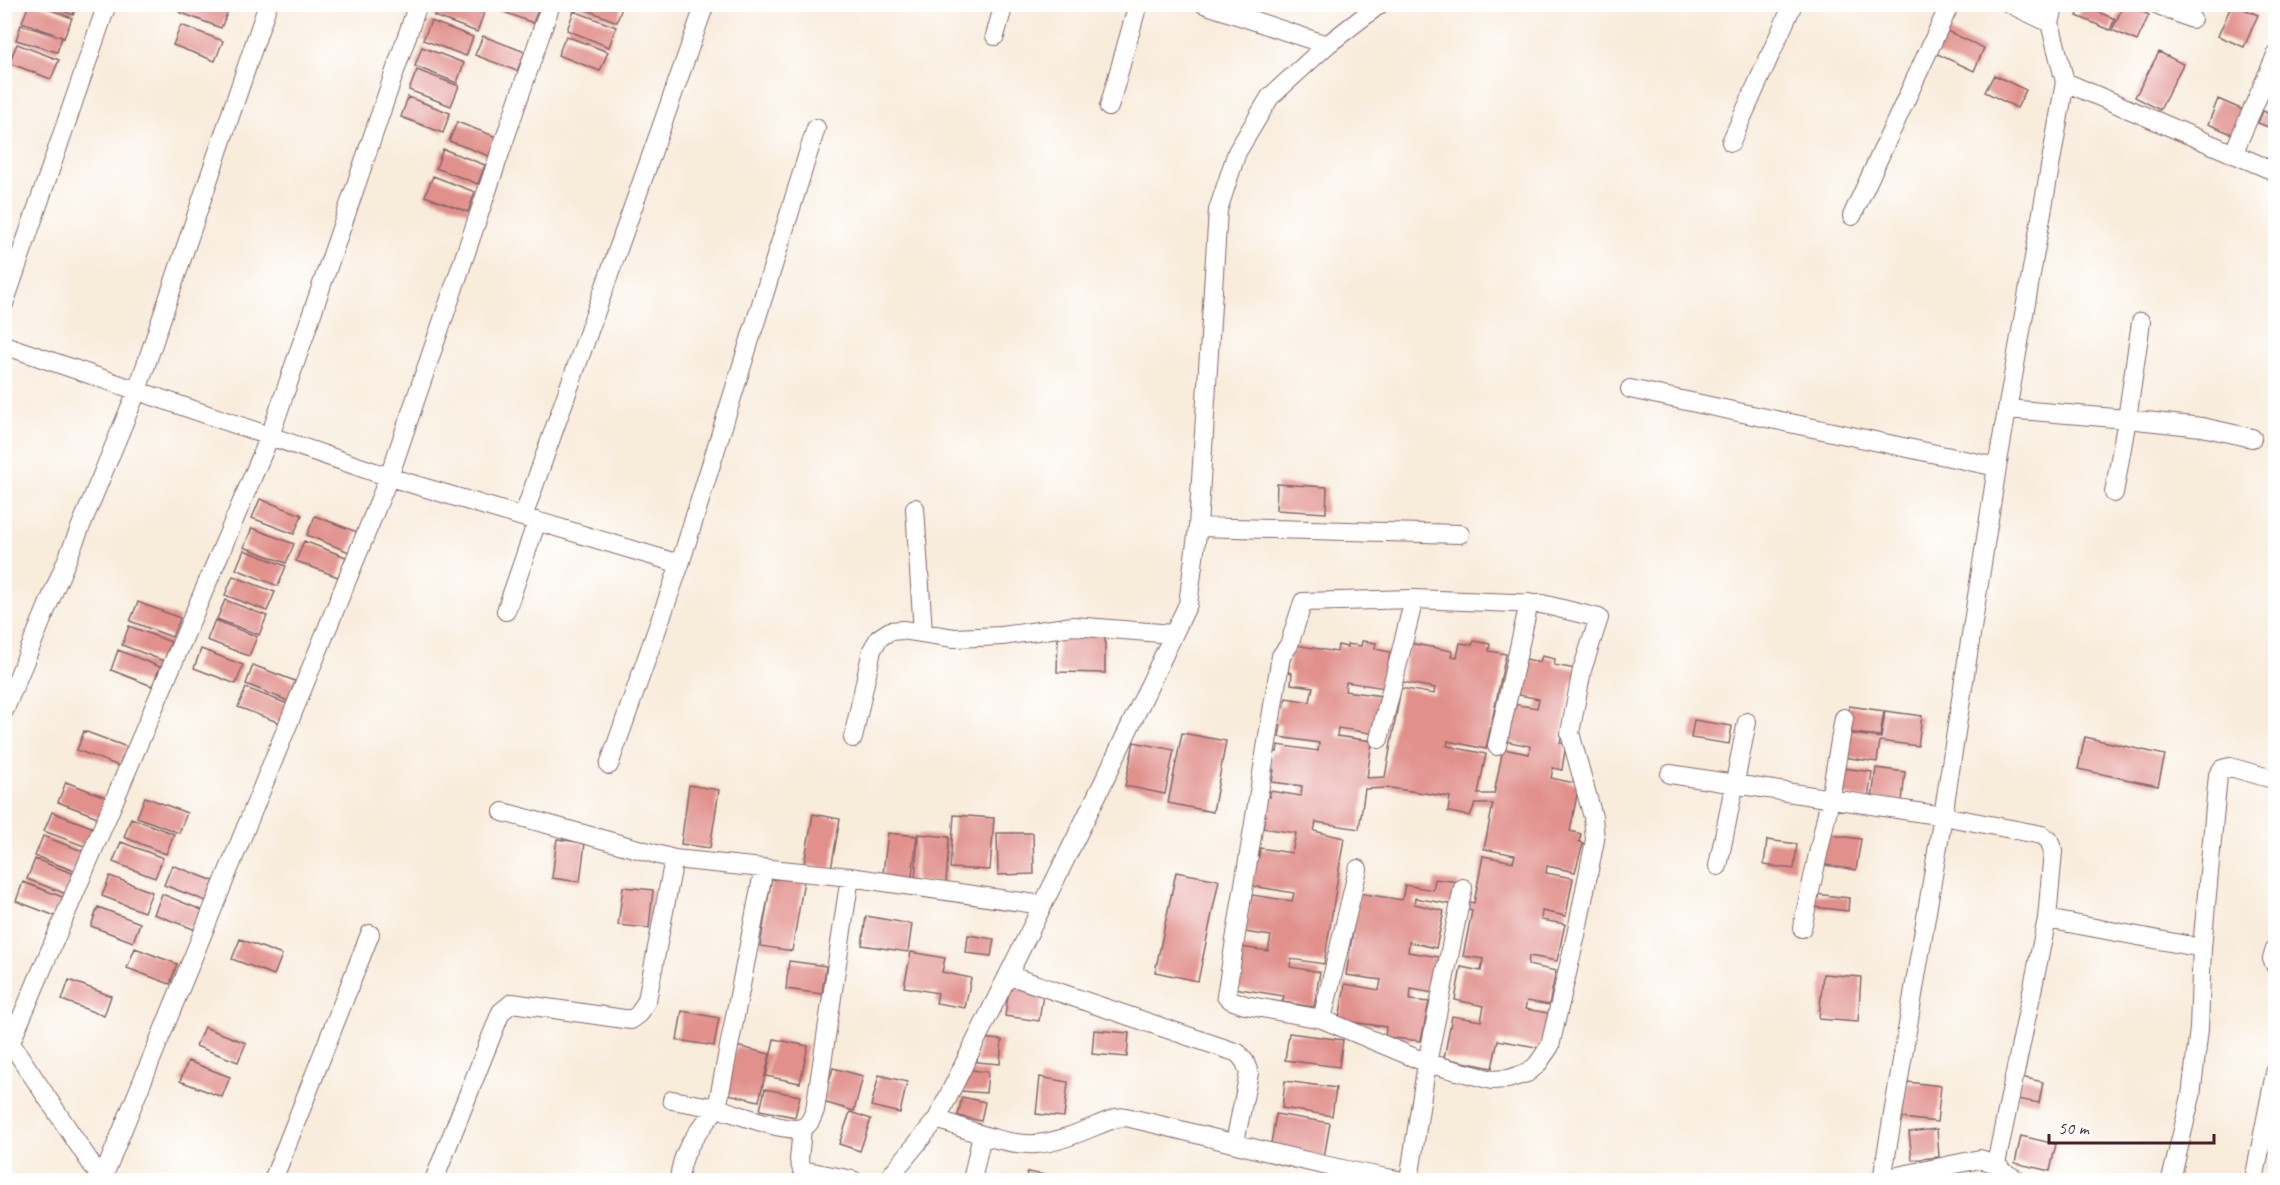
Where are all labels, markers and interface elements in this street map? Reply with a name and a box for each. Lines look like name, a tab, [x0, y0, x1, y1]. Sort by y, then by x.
scale bar	[2049, 1107, 2214, 1145]
text: 50 m	[2058, 1117, 2091, 1139]

